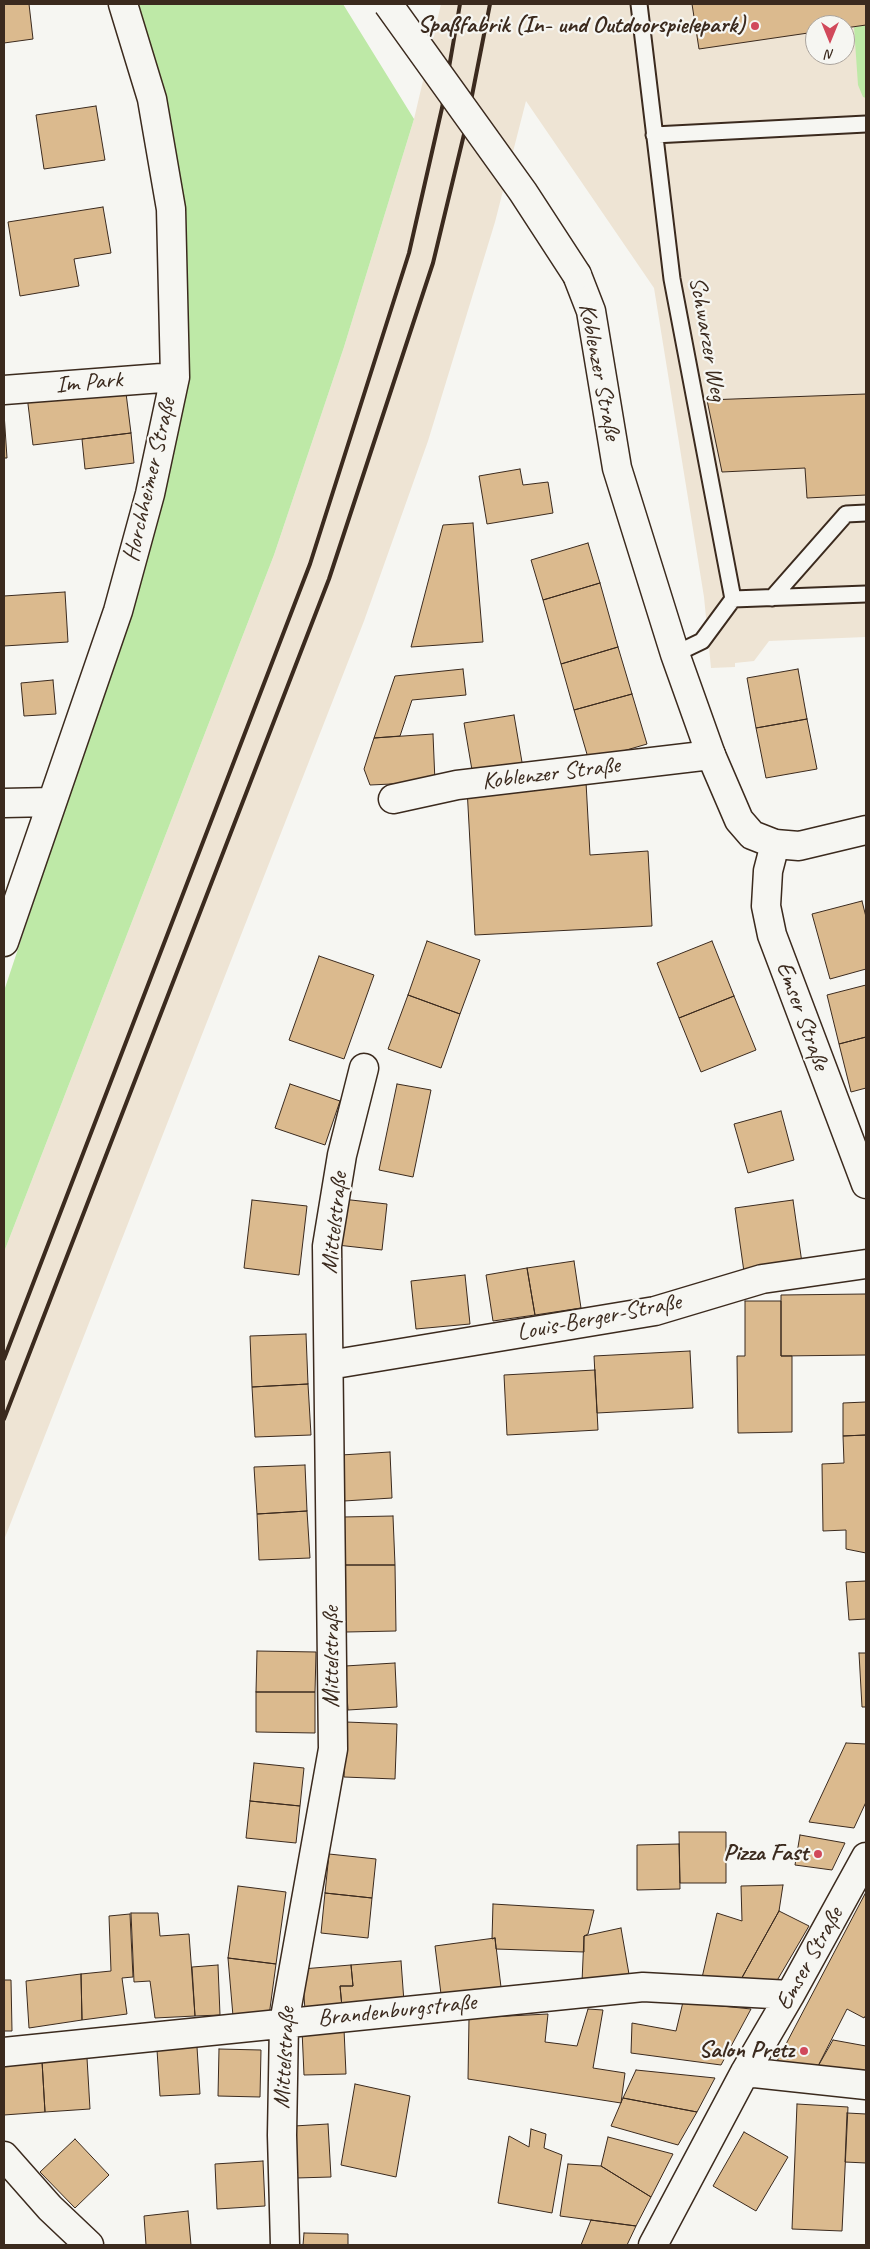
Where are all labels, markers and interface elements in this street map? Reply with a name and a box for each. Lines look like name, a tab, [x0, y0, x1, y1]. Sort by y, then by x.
place label: Spaßfabrik (In- und Outdoorspielepark)	[417, 12, 745, 40]
north arrow	[805, 15, 855, 65]
marker: Spaßfabrik (In- und Outdoorspielepark)	[749, 20, 761, 32]
text: N	[826, 46, 834, 63]
street label: Schwarzer Weg	[682, 275, 732, 403]
street label: Koblenzer Straße	[572, 301, 626, 443]
street label: Im Park	[54, 366, 124, 400]
street label: Horchheimer Straße	[117, 395, 183, 565]
street label: Koblenzer Straße	[480, 751, 622, 797]
street label: Emser Straße	[769, 958, 835, 1074]
street label: Mittelstraße	[315, 1171, 355, 1275]
street label: Louis-Berger-Straße	[515, 1288, 683, 1348]
street label: Mittelstraße	[318, 1606, 346, 1708]
place label: Pizza Fast	[724, 1840, 808, 1868]
marker: Pizza Fast	[812, 1848, 824, 1860]
street label: Emser Straße	[770, 1903, 850, 2015]
street label: Brandenburgstraße	[316, 1988, 478, 2034]
street label: Mittelstraße	[268, 2006, 302, 2110]
place label: Salon Pretz	[698, 2037, 794, 2065]
marker: Salon Pretz	[798, 2045, 810, 2057]

